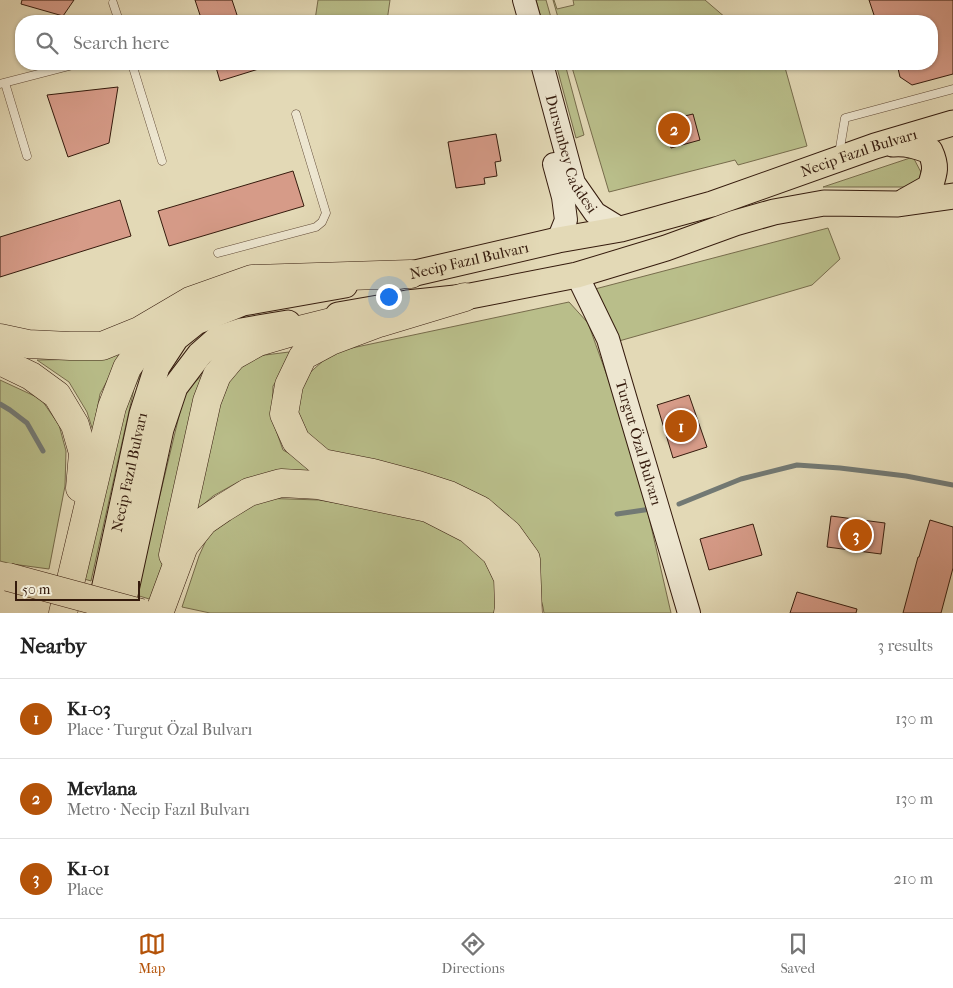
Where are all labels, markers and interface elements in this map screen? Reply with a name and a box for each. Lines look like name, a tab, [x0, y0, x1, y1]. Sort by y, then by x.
search box	[15, 15, 938, 70]
icon: search	[33, 29, 61, 57]
text: Search here	[73, 32, 169, 54]
street label: Dursunbey Caddesi	[542, 93, 602, 217]
pin: 2	[658, 110, 690, 148]
street label: Necip Fazıl Bulvarı	[798, 125, 920, 181]
street label: Necip Fazıl Bulvarı	[408, 238, 531, 283]
your location	[376, 284, 402, 310]
street label: Turgut Özal Bulvarı	[612, 378, 666, 508]
pin: 1	[665, 407, 697, 445]
street label: Necip Fazıl Bulvarı	[108, 410, 151, 534]
pin: 3	[840, 516, 872, 554]
scale bar	[15, 578, 140, 601]
text: 50 m	[22, 581, 50, 598]
text: Nearby	[20, 634, 86, 658]
text: 3 results	[877, 636, 933, 655]
text: K1-03	[67, 698, 111, 720]
text: 1	[33, 709, 39, 728]
text: 130 m	[895, 709, 933, 728]
text: Place · Turgut Özal Bulvarı	[67, 720, 252, 739]
text: Mevlana	[67, 778, 137, 800]
text: 2	[32, 789, 40, 808]
text: 130 m	[895, 789, 933, 808]
text: Metro · Necip Fazıl Bulvarı	[67, 800, 250, 819]
text: K1-01	[67, 858, 110, 880]
text: 3	[33, 869, 39, 888]
text: 210 m	[894, 869, 933, 888]
text: Place	[67, 880, 103, 899]
tab: Map	[138, 930, 166, 977]
tab: Directions	[442, 930, 505, 977]
tab: Saved	[780, 930, 815, 977]

